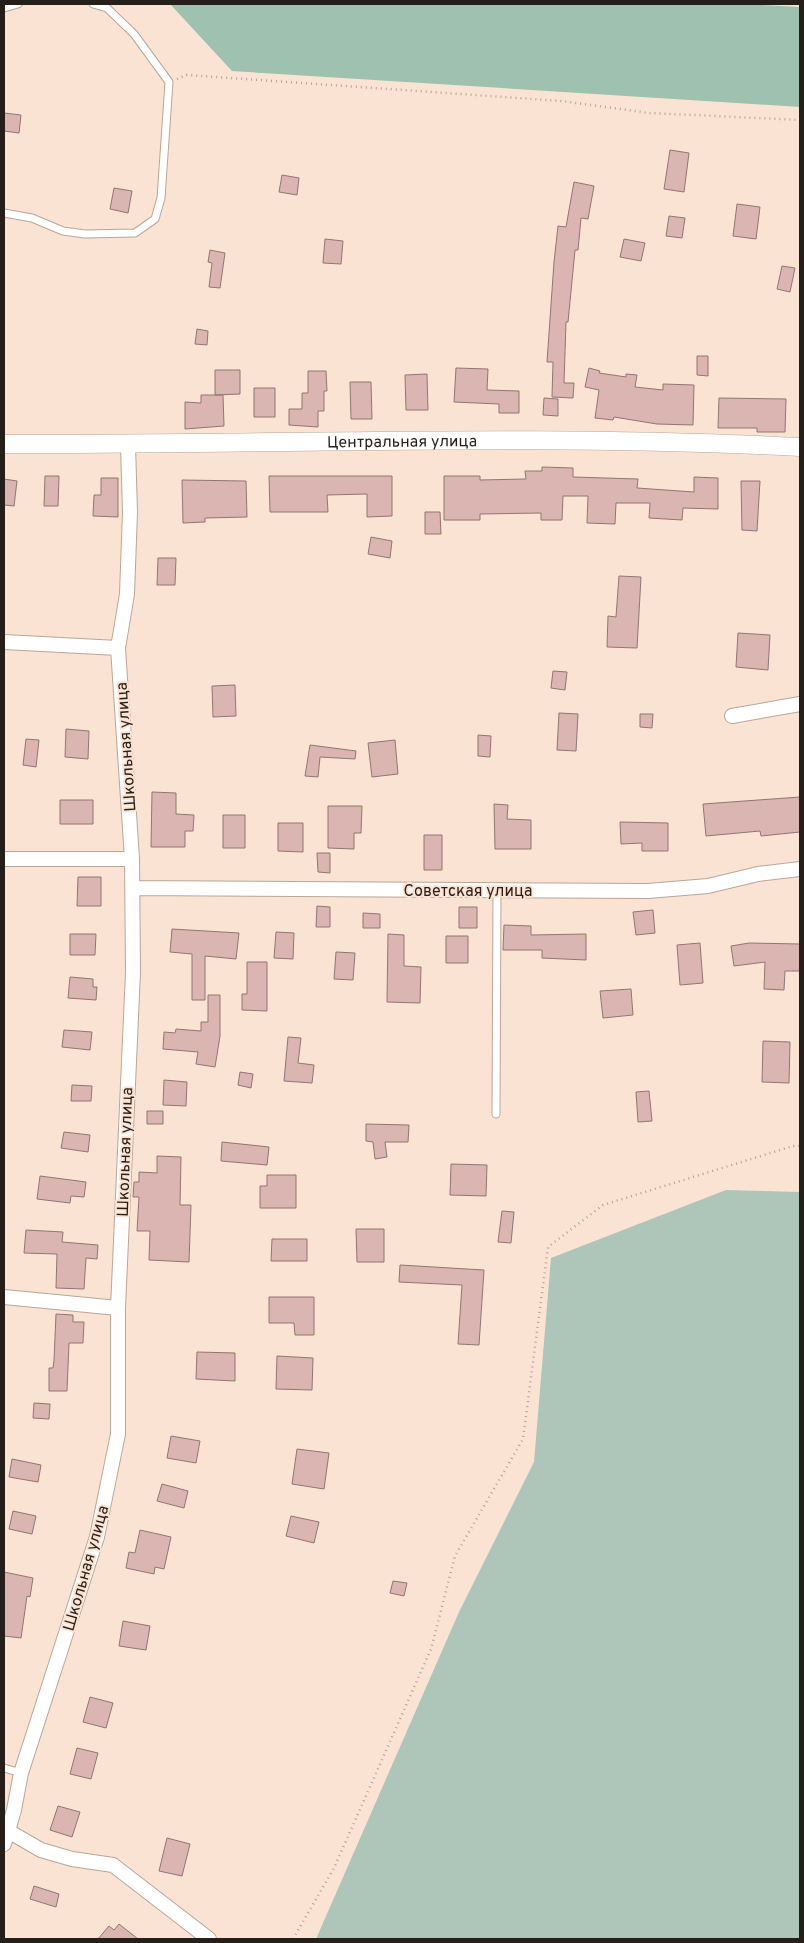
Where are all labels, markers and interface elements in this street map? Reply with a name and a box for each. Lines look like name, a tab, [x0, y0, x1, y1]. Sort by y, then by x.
street label: Центральная улица	[327, 432, 477, 453]
street label: Школьная улица	[112, 681, 141, 812]
street label: Советская улица	[404, 882, 532, 902]
street label: Школьная улица	[114, 1087, 138, 1217]
street label: Школьная улица	[59, 1503, 114, 1634]

